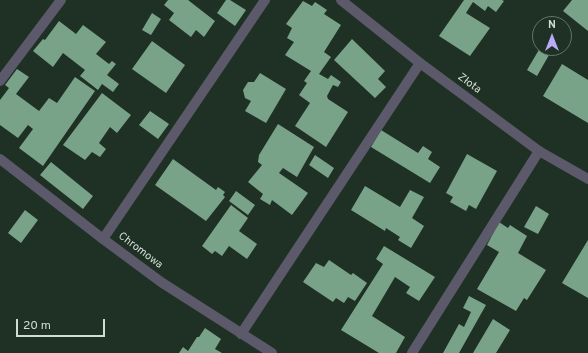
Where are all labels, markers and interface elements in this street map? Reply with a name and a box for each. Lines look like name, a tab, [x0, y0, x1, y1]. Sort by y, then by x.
north arrow	[532, 16, 572, 56]
text: N	[548, 18, 556, 32]
street label: Złota	[455, 71, 483, 97]
street label: Chromowa	[115, 230, 165, 272]
scale bar	[18, 311, 107, 337]
text: 20 m	[23, 318, 51, 334]

